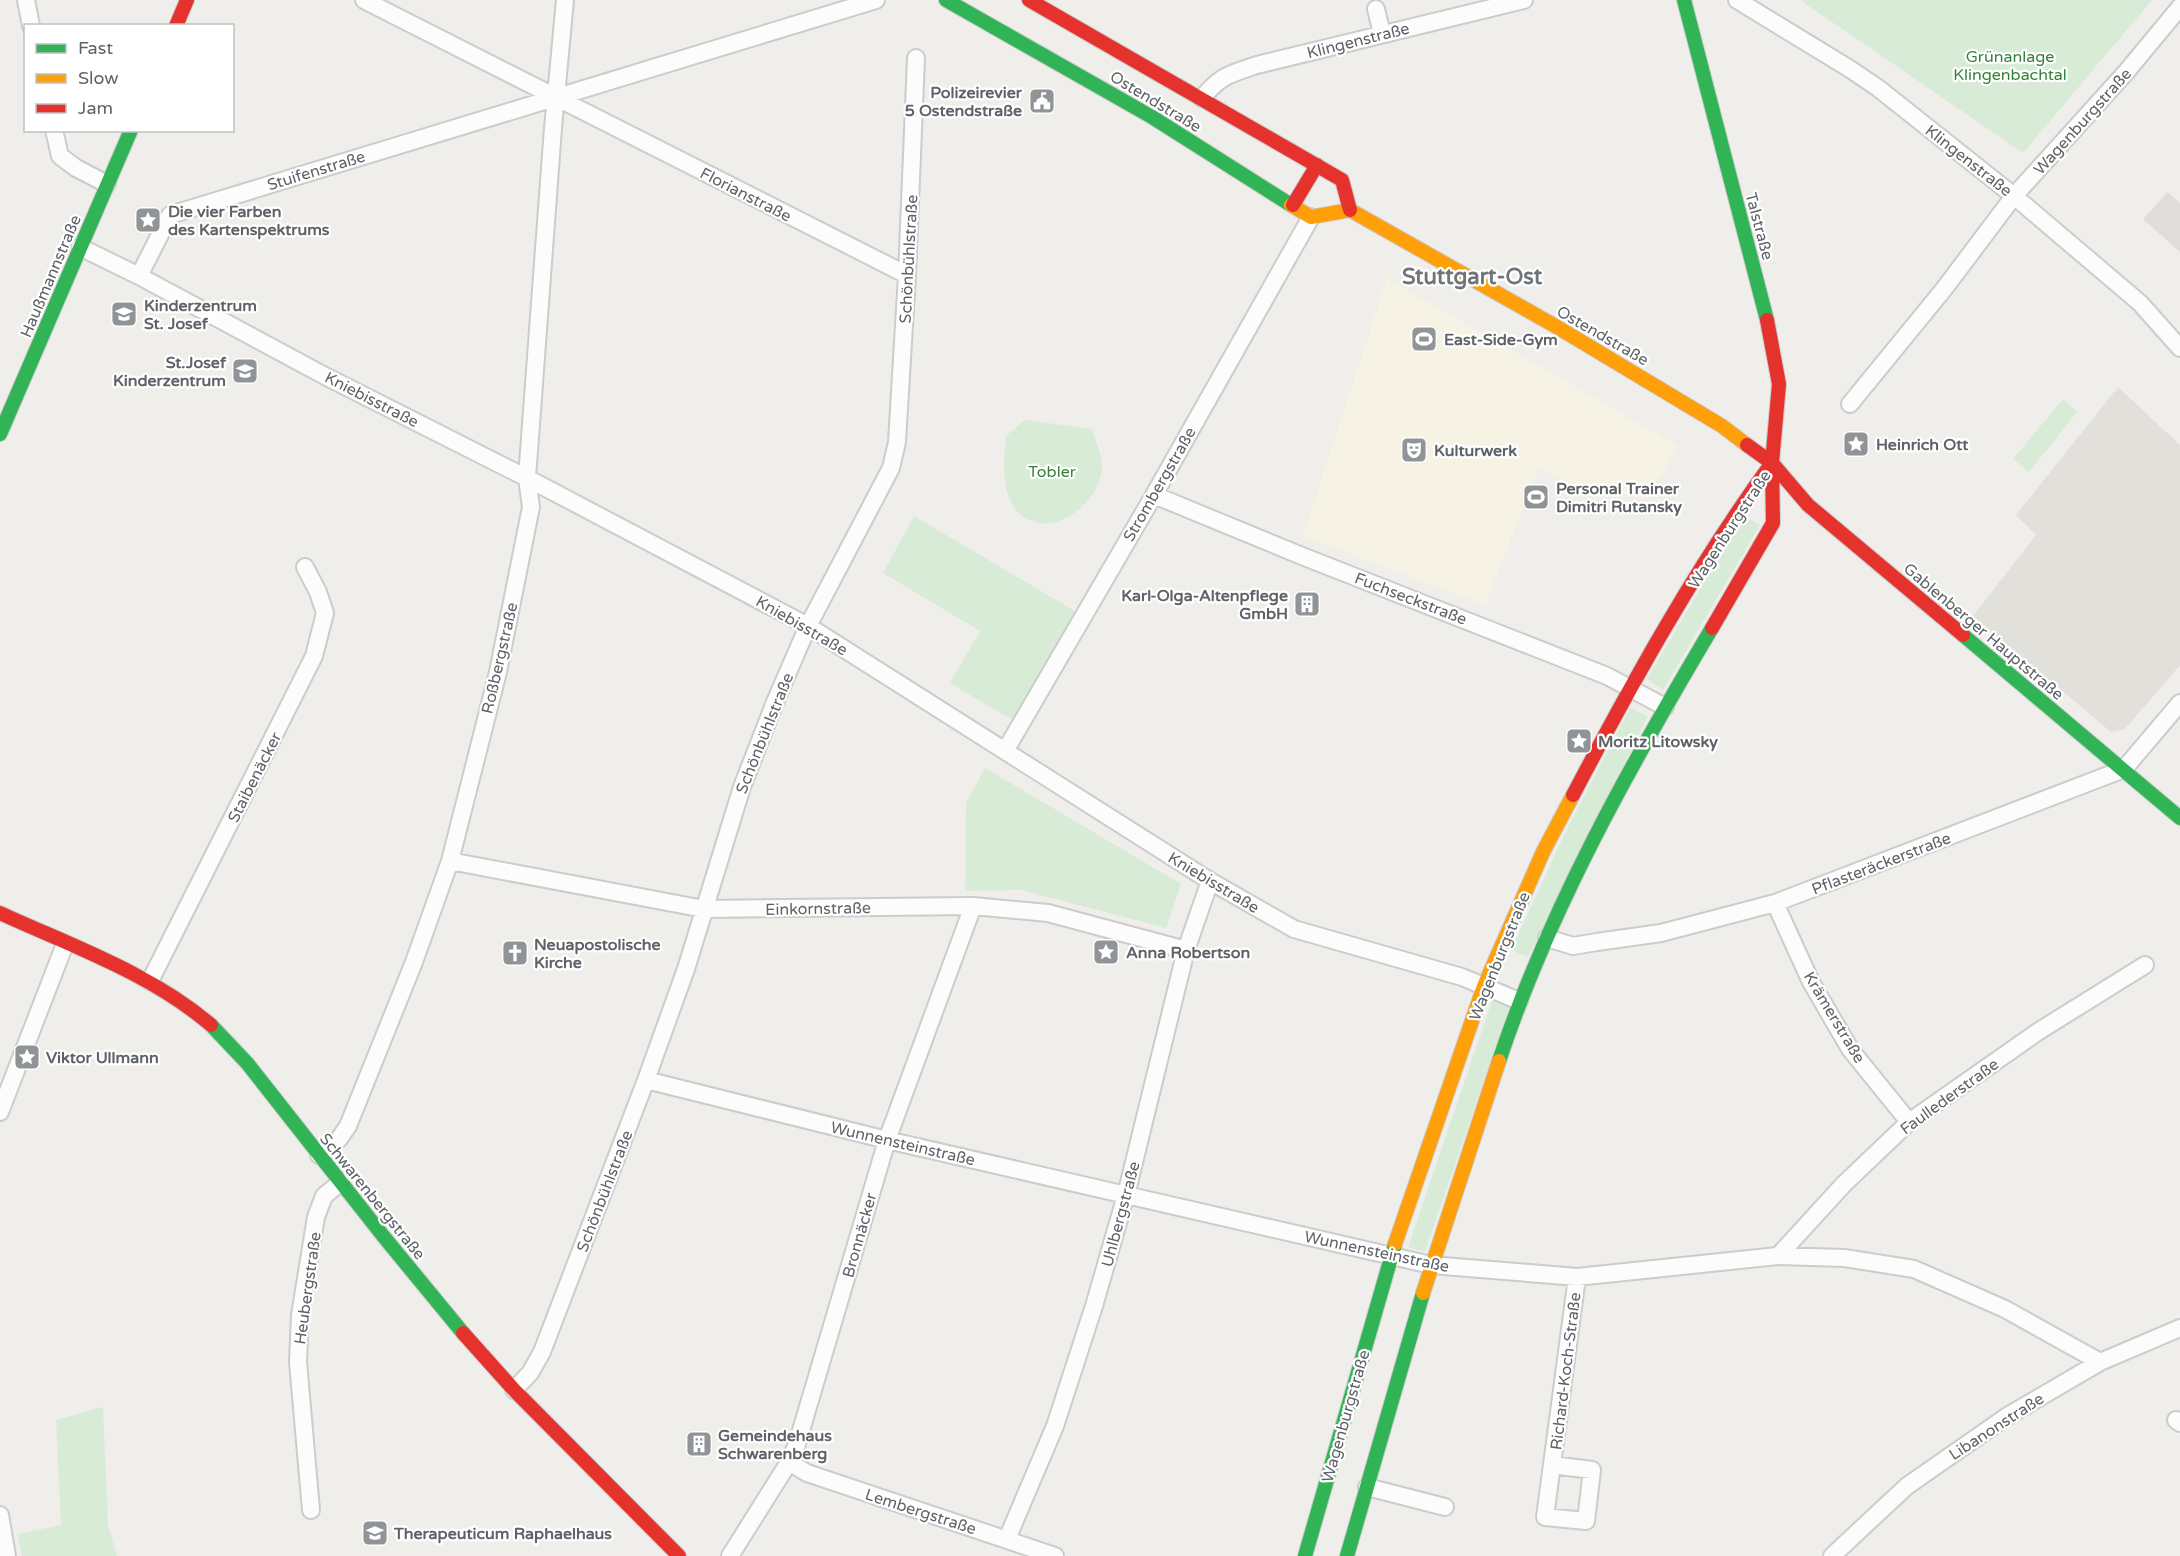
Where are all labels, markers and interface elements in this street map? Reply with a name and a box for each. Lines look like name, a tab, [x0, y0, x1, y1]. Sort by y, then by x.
street label: Klingenstraße	[1305, 19, 1412, 63]
legend	[24, 24, 234, 132]
text: Fast	[78, 37, 113, 59]
park label: Grünanlage Klingenbachtal	[1953, 47, 2067, 85]
street label: Wagenburgstraße	[2030, 64, 2136, 179]
text: Slow	[78, 67, 119, 89]
street label: Ostendstraße	[1106, 67, 1205, 137]
place label: Polizeirevier 5 Ostendstraße	[905, 83, 1023, 121]
public building icon: Polizeirevier 5 Ostendstraße	[1027, 86, 1057, 116]
text: Jam	[78, 97, 113, 119]
street label: Klingenstraße	[1921, 121, 2016, 201]
street label: Stuifenstraße	[265, 147, 368, 195]
street label: Florianstraße	[697, 163, 795, 226]
street label: Talstraße	[1740, 190, 1778, 262]
street label: Schönbühlstraße	[896, 194, 922, 324]
place label: Die vier Farben des Kartenspektrums	[168, 202, 330, 240]
place icon: Die vier Farben des Kartenspektrums	[133, 205, 163, 235]
street label: Haußmannstraße	[16, 212, 86, 341]
district label: Stuttgart-Ost	[1402, 264, 1543, 290]
place label: Kinderzentrum St. Josef	[144, 296, 257, 334]
school or university icon: Kinderzentrum St. Josef	[109, 299, 139, 329]
street label: Ostendstraße	[1553, 301, 1652, 370]
sports icon: East-Side-Gym	[1409, 324, 1439, 354]
place label: East-Side-Gym	[1444, 330, 1558, 350]
place label: St.Josef Kinderzentrum	[113, 353, 227, 391]
school or university icon: St.Josef Kinderzentrum	[230, 356, 260, 386]
street label: Kniebisstraße	[321, 368, 422, 432]
street label: Strombergstraße	[1119, 424, 1201, 545]
place icon: Heinrich Ott	[1841, 429, 1871, 459]
theatre icon: Kulturwerk	[1399, 435, 1429, 465]
place label: Heinrich Ott	[1876, 435, 1969, 455]
place label: Kulturwerk	[1434, 441, 1517, 461]
park label: Tobler	[1028, 462, 1077, 482]
street label: Wagenburgstraße	[1684, 467, 1776, 592]
place label: Personal Trainer Dimitri Rutansky	[1556, 479, 1682, 517]
sports icon: Personal Trainer Dimitri Rutansky	[1521, 482, 1551, 512]
street label: Gablenberger Hauptstraße	[1899, 559, 2068, 705]
street label: Fuchseckstraße	[1352, 568, 1470, 630]
place label: Karl-Olga-Altenpflege GmbH	[1121, 586, 1288, 624]
building icon: Karl-Olga-Altenpflege GmbH	[1292, 589, 1322, 619]
street label: Kniebisstraße	[752, 591, 851, 660]
street label: Roßbergstraße	[477, 601, 522, 716]
street label: Schönbühlstraße	[732, 670, 798, 797]
place icon: Moritz Litowsky	[1564, 726, 1594, 756]
street label: Staibenäcker	[224, 728, 287, 826]
place label: Moritz Litowsky	[1598, 732, 1718, 752]
street label: Pflasteräckerstraße	[1809, 828, 1954, 900]
street label: Kniebisstraße	[1164, 848, 1263, 918]
street label: Wagenburgstraße	[1465, 889, 1535, 1024]
street label: Einkornstraße	[765, 898, 871, 920]
place label: Neuapostolische Kirche	[534, 935, 661, 973]
place icon: Anna Robertson	[1091, 937, 1121, 967]
church icon: Neuapostolische Kirche	[500, 938, 530, 968]
place label: Anna Robertson	[1126, 943, 1250, 963]
street label: Krämerstraße	[1799, 968, 1869, 1067]
place icon: Viktor Ullmann	[12, 1042, 42, 1072]
place label: Viktor Ullmann	[46, 1048, 159, 1068]
street label: Faullederstraße	[1896, 1054, 2003, 1139]
street label: Wunnensteinstraße	[829, 1118, 977, 1170]
street label: Schönbühlstraße	[573, 1128, 637, 1255]
street label: Schwarenbergstraße	[315, 1129, 429, 1264]
street label: Uhlbergstraße	[1097, 1159, 1145, 1269]
street label: Bronnäcker	[838, 1190, 882, 1280]
street label: Wunnensteinstraße	[1303, 1227, 1451, 1277]
street label: Heubergstraße	[290, 1231, 326, 1346]
street label: Richard-Koch-Straße	[1546, 1291, 1586, 1451]
street label: Wagenburgstraße	[1317, 1348, 1374, 1485]
street label: Libanonstraße	[1945, 1389, 2048, 1465]
place label: Gemeindehaus Schwarenberg	[718, 1426, 832, 1464]
building icon: Gemeindehaus Schwarenberg	[684, 1429, 714, 1459]
street label: Lembergstraße	[863, 1485, 979, 1539]
school or university icon: Therapeuticum Raphaelhaus	[360, 1518, 390, 1548]
place label: Therapeuticum Raphaelhaus	[393, 1524, 612, 1544]

